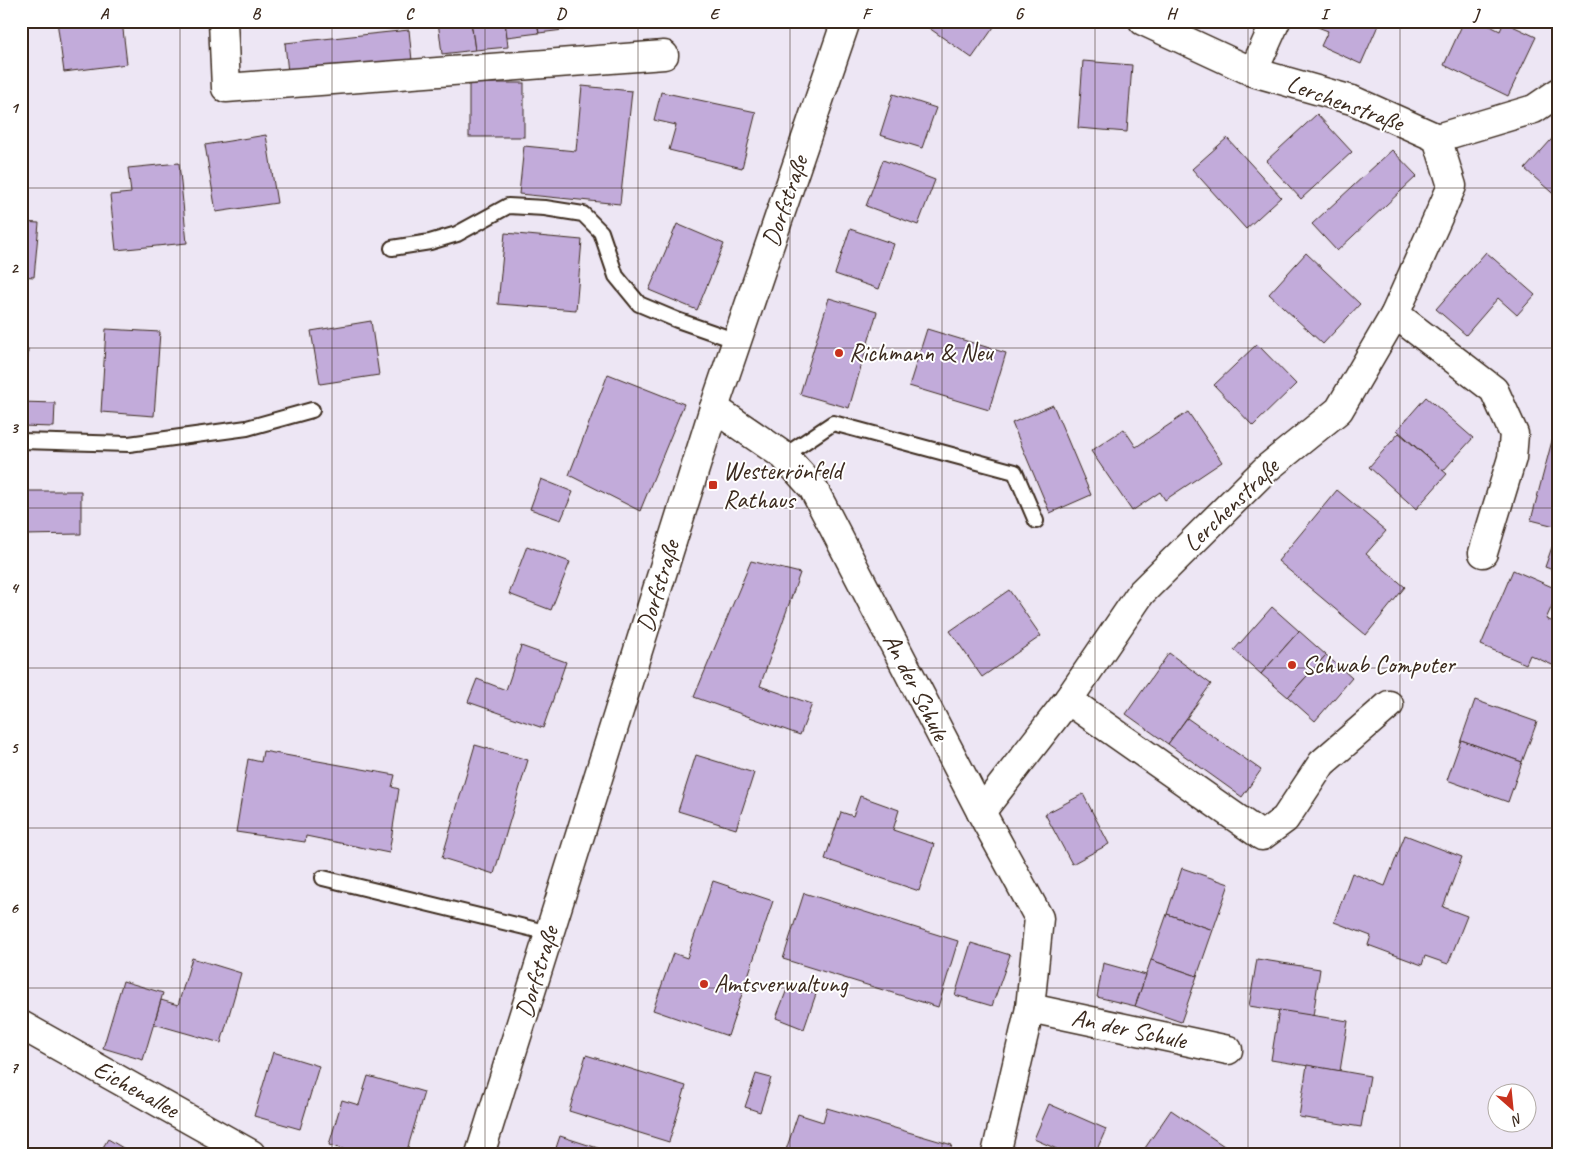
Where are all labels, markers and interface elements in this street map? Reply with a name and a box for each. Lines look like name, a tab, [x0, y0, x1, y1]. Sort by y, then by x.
text: A	[100, 4, 110, 24]
text: B	[252, 4, 262, 24]
text: C	[405, 4, 415, 24]
text: D	[556, 4, 567, 24]
text: E	[710, 4, 721, 24]
text: F	[862, 4, 873, 24]
text: G	[1015, 4, 1025, 24]
text: H	[1166, 4, 1178, 24]
text: I	[1321, 4, 1331, 24]
text: J	[1472, 4, 1481, 24]
street label: Lerchenstraße	[1282, 67, 1409, 139]
text: 1	[10, 98, 19, 118]
street label: Dorfstraße	[755, 150, 816, 251]
text: 2	[10, 258, 19, 278]
place label: Richmann & Neu	[849, 337, 994, 369]
marker: Richmann & Neu	[833, 347, 845, 359]
text: 3	[10, 418, 19, 438]
street label: Lerchenstraße	[1176, 450, 1287, 559]
place label: Westerrönfeld Rathaus	[723, 455, 846, 516]
marker: Westerrönfeld Rathaus	[707, 479, 719, 491]
street label: Dorfstraße	[629, 535, 688, 635]
text: 4	[10, 578, 19, 598]
street label: An der Schule	[875, 628, 957, 748]
place label: Schwab Computer	[1302, 649, 1457, 681]
marker: Schwab Computer	[1286, 659, 1298, 671]
text: 5	[11, 738, 20, 758]
text: 6	[10, 898, 19, 918]
street label: Dorfstraße	[508, 921, 567, 1021]
place label: Amtsverwaltung	[714, 968, 849, 1000]
marker: Amtsverwaltung	[698, 978, 710, 990]
street label: An der Schule	[1069, 1001, 1191, 1057]
street label: Eichenallee	[88, 1053, 186, 1126]
text: 7	[10, 1058, 19, 1078]
north arrow	[1488, 1082, 1538, 1132]
text: N	[1508, 1110, 1525, 1130]

